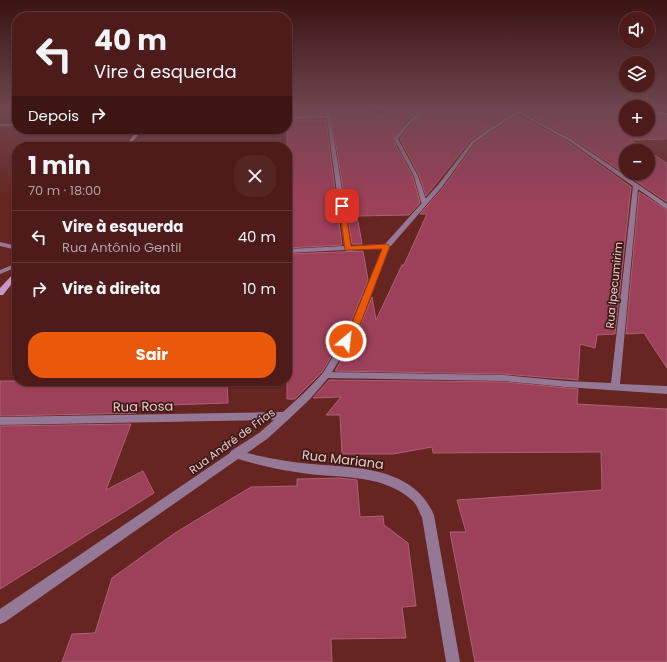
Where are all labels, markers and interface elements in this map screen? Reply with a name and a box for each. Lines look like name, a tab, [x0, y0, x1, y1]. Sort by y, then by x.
map controls	[619, 12, 655, 180]
button: sound	[619, 12, 655, 48]
text: 40 m	[94, 21, 167, 60]
icon: left	[28, 28, 80, 80]
button: layers	[619, 56, 655, 92]
text: Vire à esquerda	[94, 59, 237, 84]
button: +	[619, 100, 655, 136]
icon: right	[87, 104, 109, 126]
text: Depois	[28, 105, 79, 126]
button: −	[619, 144, 655, 180]
text: 1 min	[28, 149, 91, 182]
button: close	[234, 155, 276, 197]
text: 70 m · 18:00	[28, 181, 101, 200]
pin	[325, 189, 359, 223]
icon: arrive	[331, 195, 353, 217]
text: Vire à esquerda	[62, 216, 184, 237]
icon: left	[28, 226, 50, 248]
text: 40 m	[238, 226, 276, 247]
text: Rua Antônio Gentil	[62, 238, 182, 257]
street label: Rua Ipecumirim	[601, 241, 627, 329]
icon: right	[28, 278, 50, 300]
text: Vire à direita	[62, 278, 161, 299]
text: 10 m	[242, 278, 276, 299]
position arrow	[325, 320, 367, 362]
button: Sair	[28, 332, 276, 378]
street label: Rua Rosa	[113, 396, 173, 417]
street label: Rua André de Frias	[186, 404, 278, 478]
street label: Rua Mariana	[301, 445, 385, 474]

